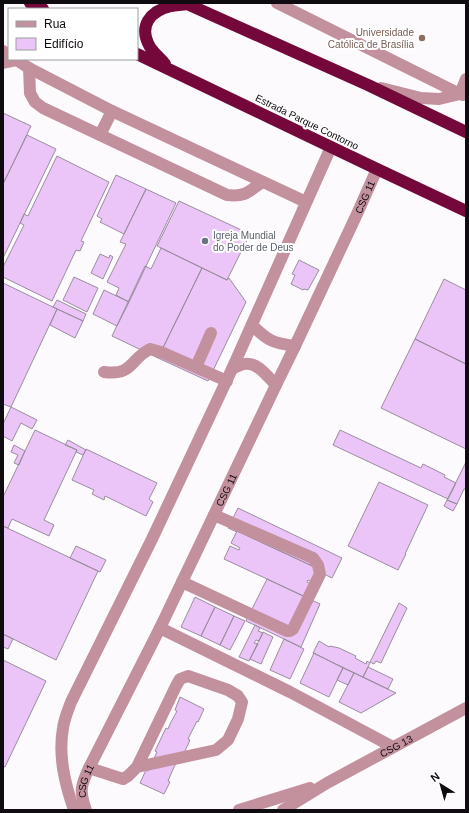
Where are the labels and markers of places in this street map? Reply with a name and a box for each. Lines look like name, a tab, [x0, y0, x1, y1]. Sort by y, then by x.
place label: Universidade Católica de Brasília	[328, 27, 414, 50]
marker: Universidade Católica de Brasília	[417, 33, 427, 43]
place label: Igreja Mundial do Poder de Deus	[213, 230, 294, 253]
marker: Igreja Mundial do Poder de Deus	[200, 236, 210, 246]

